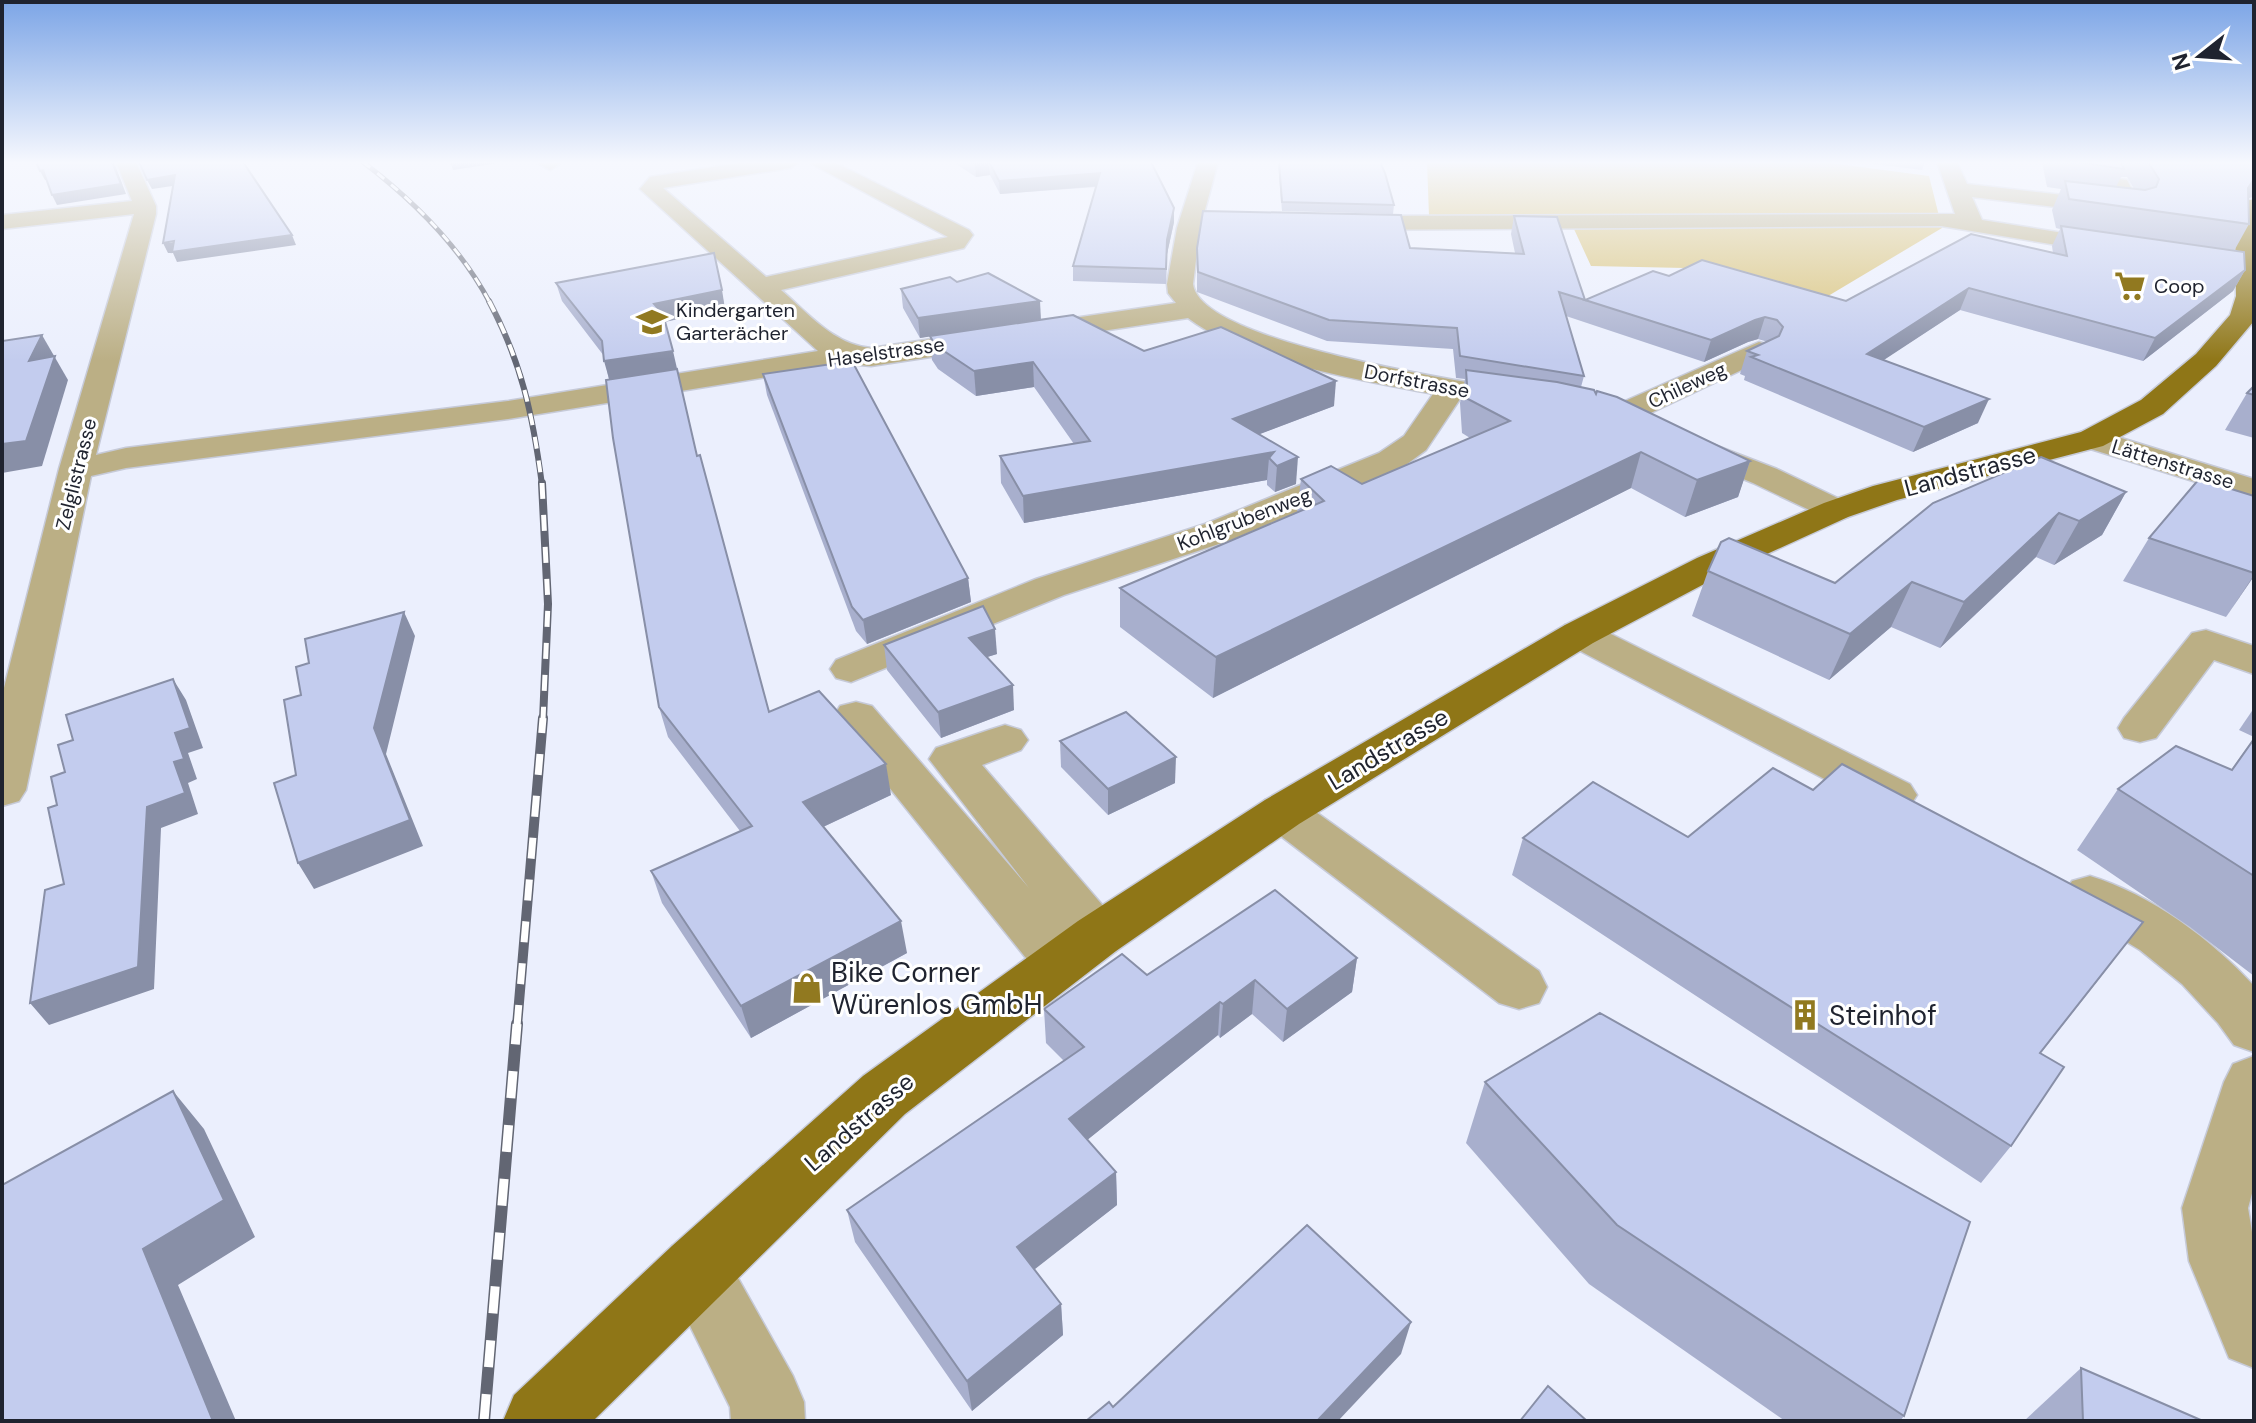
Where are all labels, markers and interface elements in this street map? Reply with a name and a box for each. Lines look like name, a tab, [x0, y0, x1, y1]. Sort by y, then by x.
north arrow	[2160, 16, 2240, 96]
text: N	[2165, 50, 2198, 74]
supermarket icon: Coop	[2113, 269, 2147, 303]
place label: Coop	[2154, 273, 2205, 299]
place label: Kindergarten Garterächer	[676, 297, 795, 346]
school or university icon: Kindergarten Garterächer	[635, 305, 669, 339]
street label: Haselstrasse	[826, 331, 946, 373]
street label: Chileweg	[1644, 356, 1730, 414]
street label: Dorfstrasse	[1362, 358, 1472, 404]
street label: Zelglistrasse	[50, 415, 102, 533]
street label: Lättenstrasse	[2109, 433, 2237, 495]
street label: Landstrasse	[1901, 439, 2039, 503]
street label: Kohlgrubenweg	[1173, 481, 1315, 557]
street label: Landstrasse	[1322, 701, 1454, 797]
place label: Bike Corner Würenlos GmbH	[831, 954, 1043, 1023]
shop icon: Bike Corner Würenlos GmbH	[790, 971, 824, 1005]
place label: Steinhof	[1829, 997, 1937, 1034]
building icon: Steinhof	[1788, 998, 1822, 1032]
street label: Landstrasse	[798, 1066, 920, 1178]

